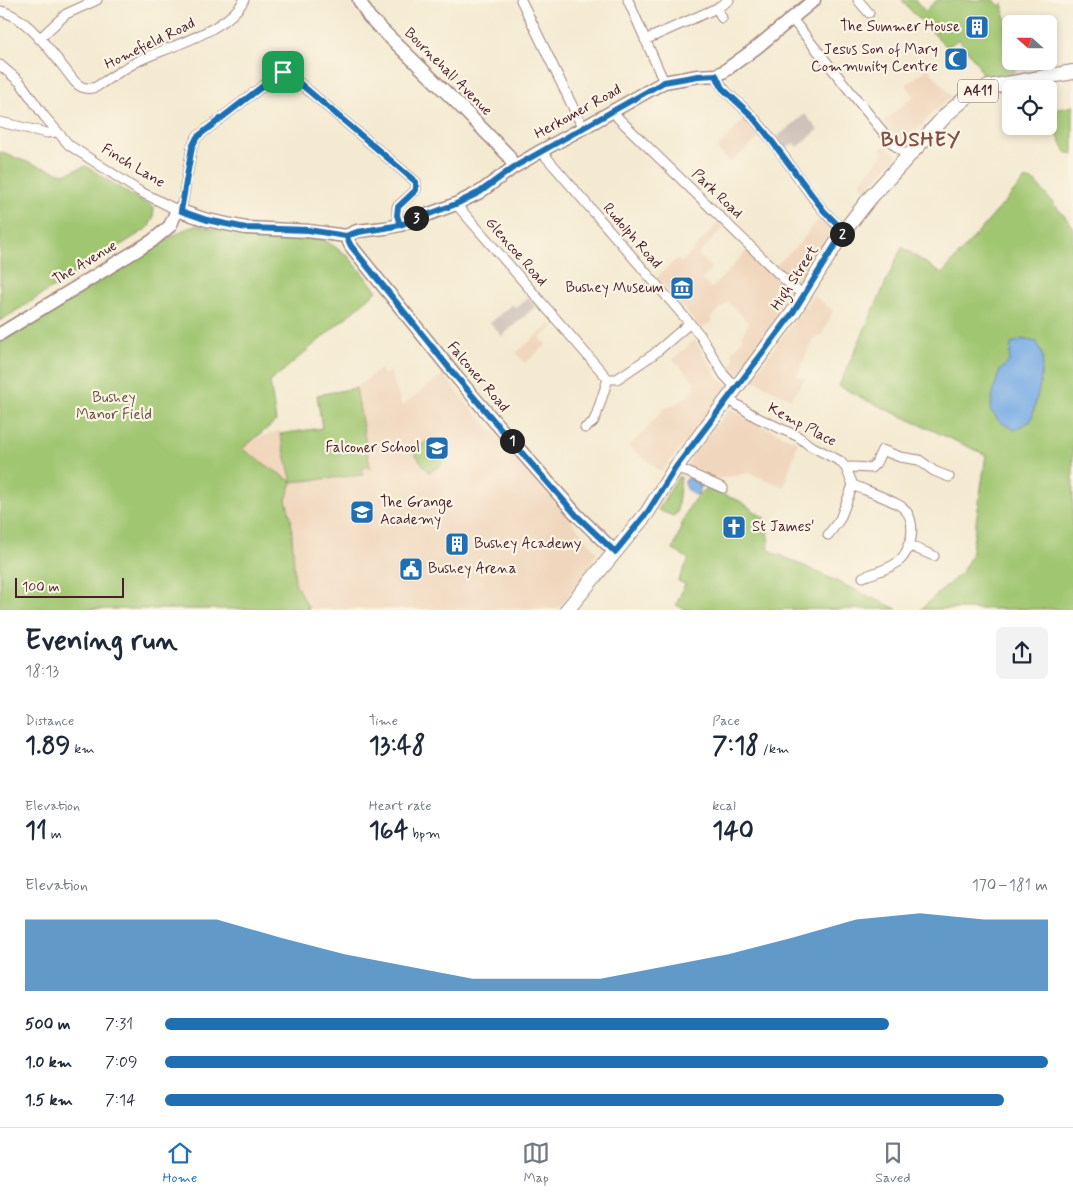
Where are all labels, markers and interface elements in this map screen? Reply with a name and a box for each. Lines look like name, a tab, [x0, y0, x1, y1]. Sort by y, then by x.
street label: Homefield Road	[101, 13, 199, 75]
building icon: The Summer House	[964, 14, 990, 40]
north arrow	[1002, 15, 1058, 70]
map controls	[1002, 15, 1057, 135]
place label: The Summer House	[840, 17, 960, 37]
street label: Bournehall Avenue	[399, 23, 497, 121]
place label: Jesus Son of Mary Community Centre	[811, 40, 938, 77]
mosque icon: Jesus Son of Mary Community Centre	[943, 46, 969, 72]
pin	[262, 51, 304, 93]
icon: arrive	[269, 58, 297, 86]
street label: Herkomer Road	[531, 80, 625, 144]
road number: A411	[958, 80, 998, 102]
button: locate	[1002, 80, 1057, 135]
district label: BUSHEY	[881, 127, 961, 154]
street label: Finch Lane	[98, 139, 169, 193]
street label: Park Road	[687, 165, 747, 223]
street label: Rudolph Road	[598, 199, 666, 273]
pin: 3	[404, 206, 428, 230]
text: 3	[413, 209, 420, 227]
street label: Glencoe Road	[480, 213, 552, 291]
pin: 2	[830, 222, 854, 246]
text: 2	[839, 225, 846, 243]
street label: The Avenue	[49, 236, 121, 290]
street label: High Street	[766, 241, 824, 315]
museum icon: Bushey Museum	[669, 275, 695, 301]
place label: Bushey Museum	[566, 278, 664, 298]
street label: Falconer Road	[443, 337, 514, 417]
park label: Bushey Manor Field	[76, 388, 152, 425]
street label: Kemp Place	[764, 399, 840, 452]
pin: 1	[500, 428, 524, 454]
text: 1	[509, 432, 516, 450]
school or university icon: Falconer School	[424, 435, 450, 461]
place label: Falconer School	[325, 438, 420, 458]
place label: The Grange Academy	[380, 493, 453, 530]
school or university icon: The Grange Academy	[349, 499, 375, 525]
church icon: St James'	[721, 514, 747, 540]
place label: St James'	[752, 517, 815, 537]
building icon: Bushey Academy	[444, 531, 470, 557]
place label: Bushey Academy	[474, 534, 582, 554]
public building icon: Bushey Arena	[398, 556, 424, 582]
place label: Bushey Arena	[428, 559, 517, 579]
scale bar	[15, 574, 124, 598]
text: 100 m	[22, 578, 60, 596]
text: Evening run	[25, 623, 178, 660]
button: share	[996, 627, 1048, 679]
text: 18:13	[25, 661, 59, 682]
text: Distance	[25, 712, 74, 730]
text: Time	[369, 712, 398, 730]
text: Pace	[712, 712, 740, 730]
text: 1.89	[25, 730, 70, 763]
text: 13:48	[369, 730, 425, 763]
text: 7:18	[712, 730, 759, 763]
text: km	[70, 740, 95, 758]
text: /km	[759, 740, 789, 758]
text: Elevation	[25, 797, 80, 815]
text: Heart rate	[369, 797, 432, 815]
text: kcal	[712, 797, 736, 815]
text: 11	[25, 815, 47, 848]
text: 164	[369, 815, 408, 848]
text: 140	[712, 815, 754, 848]
text: m	[47, 825, 62, 843]
text: bpm	[408, 825, 440, 843]
text: Elevation	[25, 875, 88, 896]
text: 170–181 m	[972, 875, 1048, 896]
text: 500 m	[25, 1014, 70, 1035]
text: 7:31	[105, 1014, 133, 1035]
text: 1.0 km	[25, 1052, 72, 1073]
text: 7:09	[105, 1052, 137, 1073]
text: 1.5 km	[25, 1090, 73, 1111]
text: 7:14	[105, 1090, 136, 1111]
tab: Home	[162, 1139, 197, 1187]
tab: Map	[522, 1139, 550, 1187]
tab: Saved	[875, 1139, 911, 1187]

